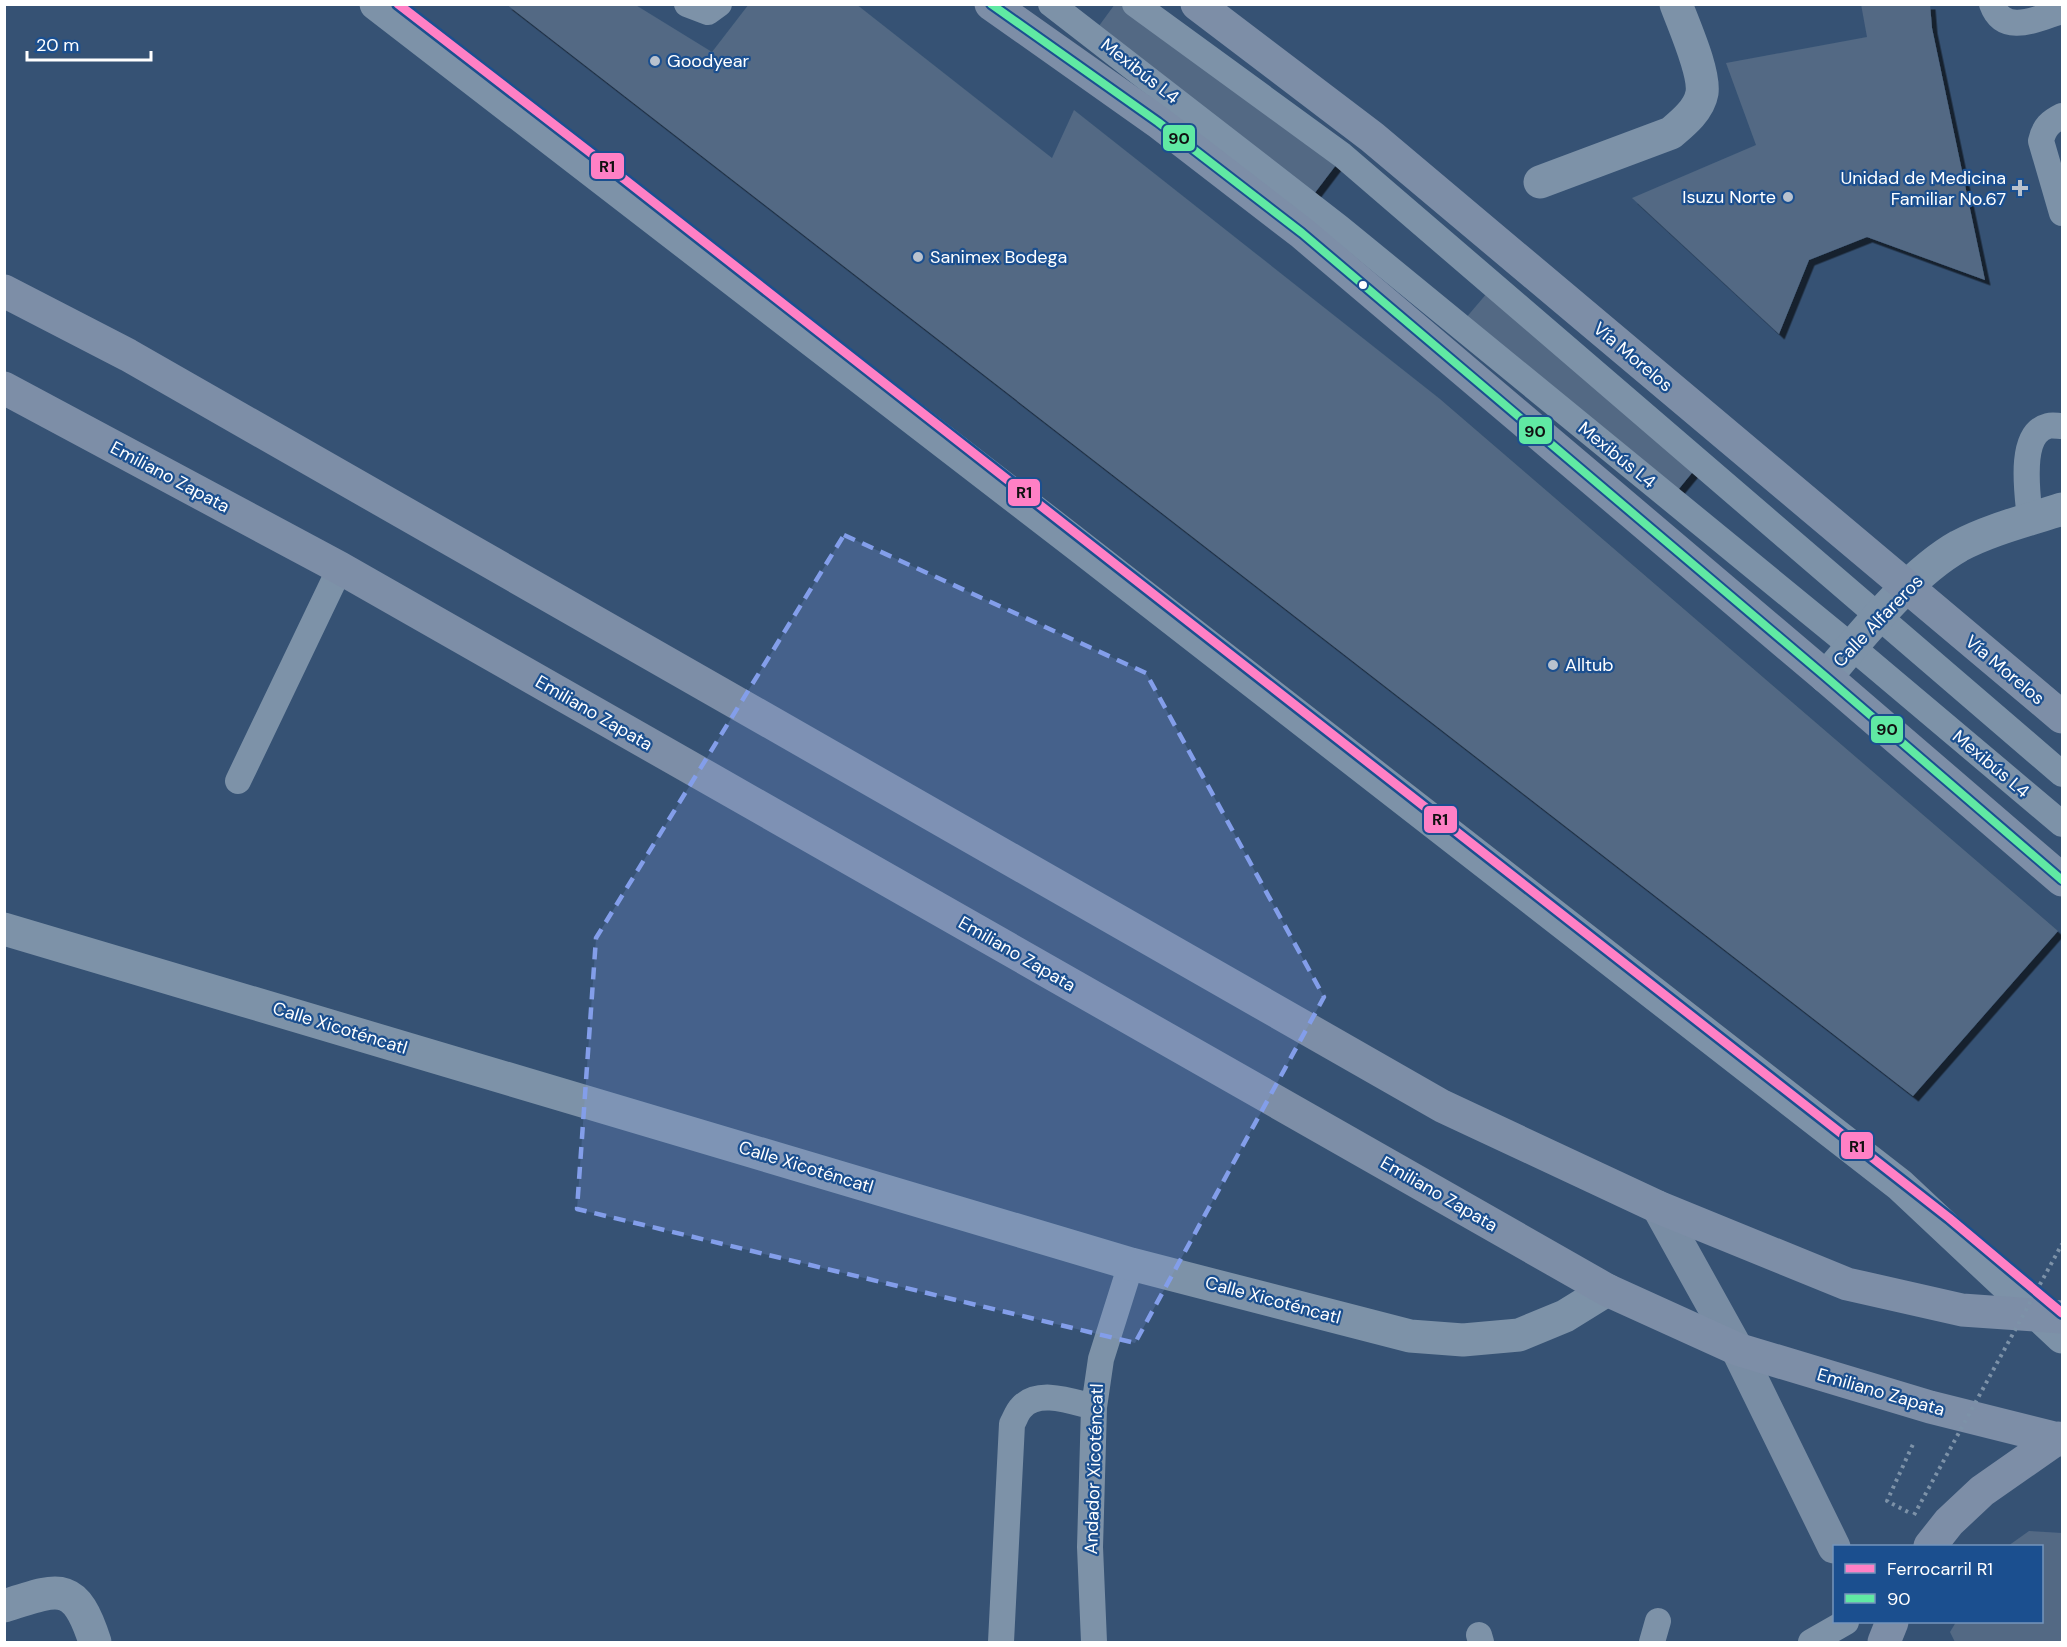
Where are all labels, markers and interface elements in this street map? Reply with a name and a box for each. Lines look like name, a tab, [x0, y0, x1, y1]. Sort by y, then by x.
scale bar	[27, 24, 152, 62]
text: 20 m	[36, 33, 79, 57]
street label: Mexibús L4	[1096, 33, 1184, 109]
place label: Goodyear	[667, 49, 749, 73]
marker: Goodyear	[648, 54, 662, 68]
line badge: 90	[1162, 124, 1196, 152]
text: 90	[1168, 128, 1190, 149]
line badge: R1	[590, 152, 625, 180]
text: R1	[599, 156, 615, 177]
place label: Unidad de Medicina Familiar No.67	[1840, 166, 2006, 211]
marker: Unidad de Medicina Familiar No.67	[2011, 179, 2029, 197]
place label: Isuzu Norte	[1682, 185, 1776, 209]
marker: Isuzu Norte	[1781, 190, 1795, 204]
place label: Sanimex Bodega	[930, 245, 1067, 269]
marker: Sanimex Bodega	[911, 250, 925, 264]
unlabelled marker	[1357, 279, 1369, 291]
street label: Vía Morelos	[1588, 317, 1678, 397]
line badge: 90	[1518, 416, 1553, 445]
street label: Mexibús L4	[1573, 416, 1661, 494]
text: 90	[1524, 421, 1546, 442]
street label: Emiliano Zapata	[106, 436, 234, 518]
line badge: R1	[1007, 478, 1041, 507]
text: R1	[1016, 482, 1032, 503]
street label: Calle Alfareros	[1828, 570, 1928, 672]
street label: Vía Morelos	[1960, 630, 2050, 710]
place label: Alltub	[1565, 653, 1614, 677]
marker: Alltub	[1546, 658, 1560, 672]
street label: Emiliano Zapata	[531, 670, 657, 756]
line badge: 90	[1870, 715, 1904, 744]
text: 90	[1876, 719, 1898, 740]
street label: Mexibús L4	[1948, 725, 2035, 803]
line badge: R1	[1423, 805, 1458, 834]
text: R1	[1432, 809, 1448, 830]
street label: Emiliano Zapata	[954, 911, 1080, 997]
street label: Calle Xicoténcatl	[270, 996, 410, 1060]
line badge: R1	[1840, 1131, 1874, 1160]
street label: Calle Xicoténcatl	[736, 1135, 876, 1199]
text: R1	[1849, 1136, 1865, 1157]
street label: Emiliano Zapata	[1376, 1151, 1502, 1237]
street label: Calle Xicoténcatl	[1202, 1270, 1344, 1330]
street label: Emiliano Zapata	[1814, 1362, 1948, 1422]
street label: Andador Xicoténcatl	[1079, 1383, 1109, 1555]
legend	[1833, 1545, 2043, 1623]
text: Ferrocarril R1	[1887, 1557, 1993, 1581]
text: 90	[1887, 1587, 1911, 1611]

